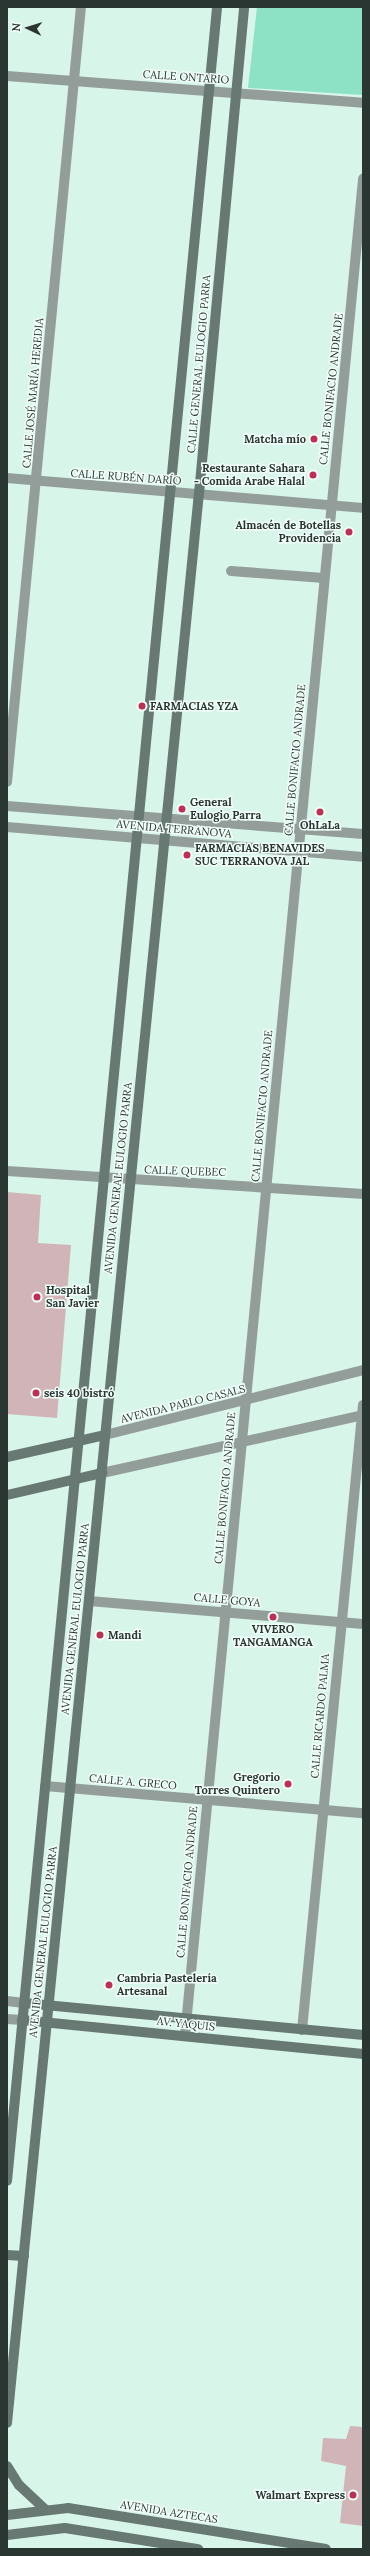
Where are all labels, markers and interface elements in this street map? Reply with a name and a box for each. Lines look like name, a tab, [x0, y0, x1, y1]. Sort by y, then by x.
north arrow	[8, 8, 48, 48]
text: N	[9, 22, 23, 32]
street label: CALLE ONTARIO	[142, 67, 230, 87]
street label: CALLE GENERAL EULOGIO PARRA	[185, 274, 213, 454]
street label: CALLE BONIFACIO ANDRADE	[316, 313, 346, 465]
street label: CALLE JOSÉ MARÍA HEREDIA	[20, 317, 46, 469]
place label: Matcha mío	[244, 432, 306, 446]
marker: Matcha mío	[309, 434, 319, 444]
place label: Restaurante Sahara - Comida Arabe Halal	[194, 462, 305, 488]
street label: CALLE RUBÉN DARÍO	[70, 467, 182, 487]
marker: Restaurante Sahara - Comida Arabe Halal	[308, 470, 318, 480]
place label: Almacén de Botellas Providencia	[236, 519, 341, 545]
marker: Almacén de Botellas Providencia	[344, 527, 354, 537]
street label: CALLE BONIFACIO ANDRADE	[282, 684, 308, 836]
place label: FARMACIAS YZA	[150, 699, 238, 713]
marker: FARMACIAS YZA	[137, 701, 147, 711]
place label: General Eulogio Parra	[190, 796, 261, 822]
marker: General Eulogio Parra	[177, 804, 187, 814]
marker: OhLaLa	[315, 807, 325, 817]
street label: AVENIDA TERRANOVA	[116, 817, 232, 841]
place label: OhLaLa	[300, 818, 340, 832]
place label: FARMACIAS BENAVIDES SUC TERRANOVA JAL	[195, 842, 325, 868]
marker: FARMACIAS BENAVIDES SUC TERRANOVA JAL	[182, 850, 192, 860]
street label: CALLE BONIFACIO ANDRADE	[249, 1030, 275, 1182]
street label: AVENIDA GENERAL EULOGIO PARRA	[101, 1082, 135, 1274]
street label: CALLE QUEBEC	[144, 1163, 226, 1179]
place label: Hospital San Javier	[46, 1284, 99, 1310]
marker: Hospital San Javier	[31, 1291, 43, 1303]
street label: AVENIDA PABLO CASALS	[119, 1382, 247, 1426]
place label: seis 40 bistró	[44, 1386, 114, 1400]
marker: seis 40 bistró	[31, 1388, 41, 1398]
street label: CALLE BONIFACIO ANDRADE	[212, 1412, 238, 1564]
street label: AVENIDA GENERAL EULOGIO PARRA	[58, 1523, 92, 1715]
street label: CALLE GOYA	[193, 1590, 261, 1610]
marker: VIVERO TANGAMANGA	[268, 1612, 278, 1622]
place label: VIVERO TANGAMANGA	[233, 1623, 313, 1649]
place label: Mandi	[108, 1628, 142, 1642]
marker: Mandi	[95, 1630, 105, 1640]
street label: CALLE RICARDO PALMA	[308, 1653, 332, 1779]
place label: Gregorio Torres Quintero	[195, 1771, 280, 1797]
street label: CALLE A. GRECO	[89, 1772, 177, 1792]
marker: Gregorio Torres Quintero	[283, 1779, 293, 1789]
street label: CALLE BONIFACIO ANDRADE	[174, 1806, 200, 1958]
street label: AVENIDA GENERAL EULOGIO PARRA	[26, 1846, 60, 2038]
place label: Cambria Pastelería Artesanal	[117, 1972, 217, 1998]
marker: Cambria Pastelería Artesanal	[104, 1980, 114, 1990]
street label: AV. YAQUIS	[156, 2014, 216, 2034]
place label: Walmart Express	[256, 2488, 345, 2502]
marker: Walmart Express	[348, 2490, 358, 2500]
street label: AVENIDA AZTECAS	[119, 2498, 219, 2526]

